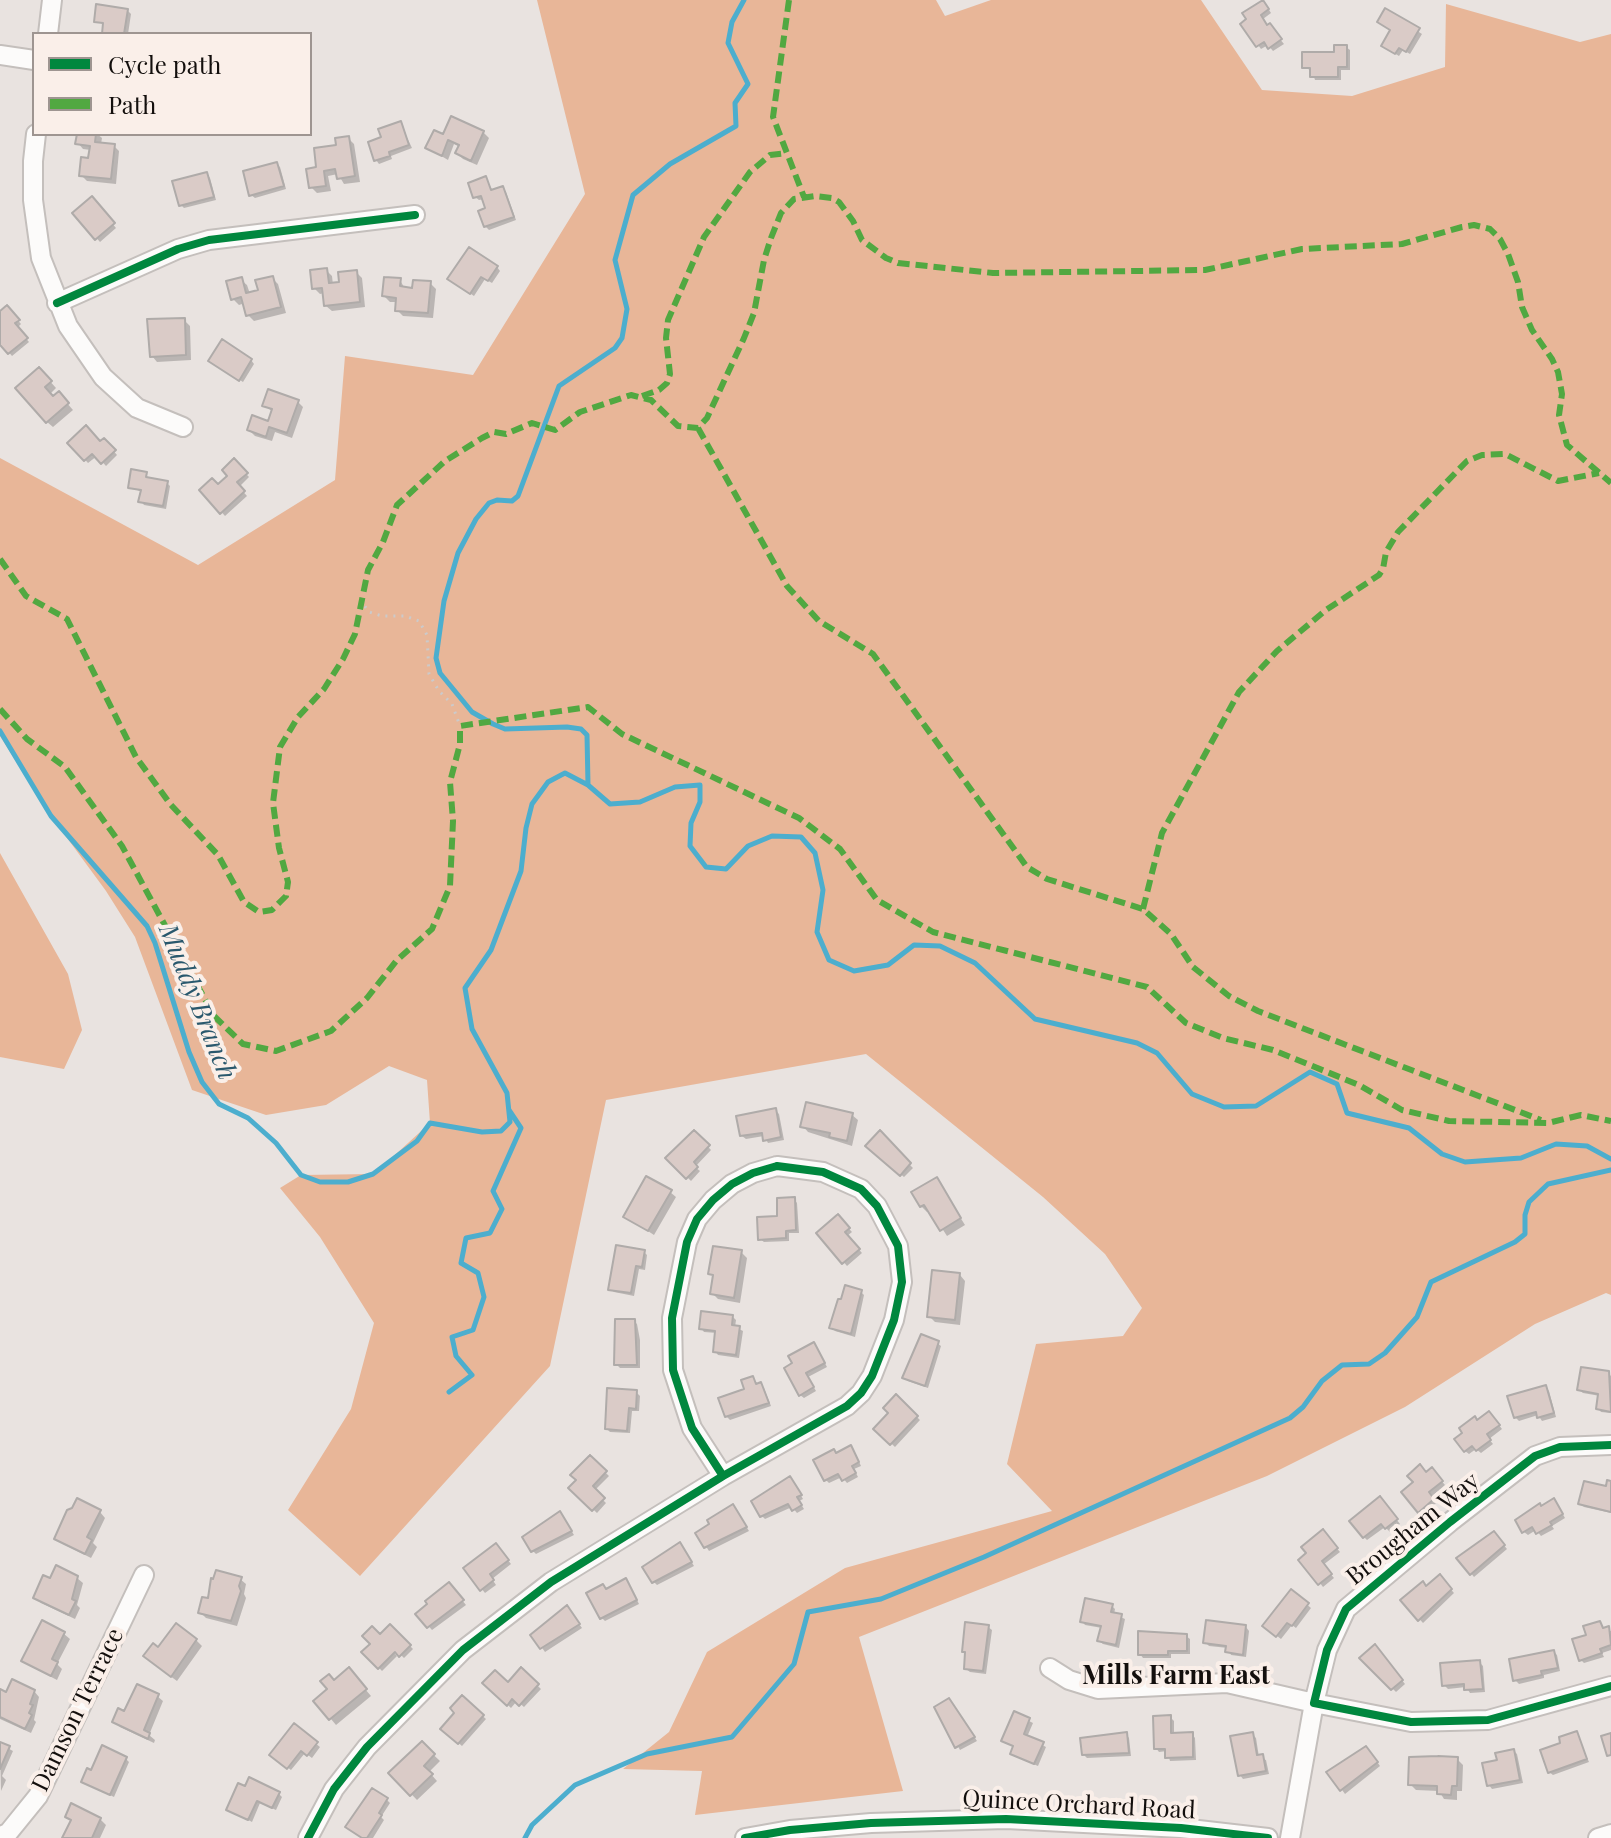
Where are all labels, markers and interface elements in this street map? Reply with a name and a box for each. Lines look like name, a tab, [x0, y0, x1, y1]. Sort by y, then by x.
legend	[32, 32, 312, 136]
text: Cycle path	[108, 48, 221, 80]
text: Path	[108, 88, 156, 120]
water label: Muddy Branch	[152, 920, 242, 1084]
street label: Brougham Way	[1341, 1467, 1485, 1591]
street label: Damson Terrace	[26, 1624, 130, 1796]
district label: Mills Farm East	[1082, 1660, 1270, 1692]
street label: Quince Orchard Road	[962, 1785, 1196, 1825]

